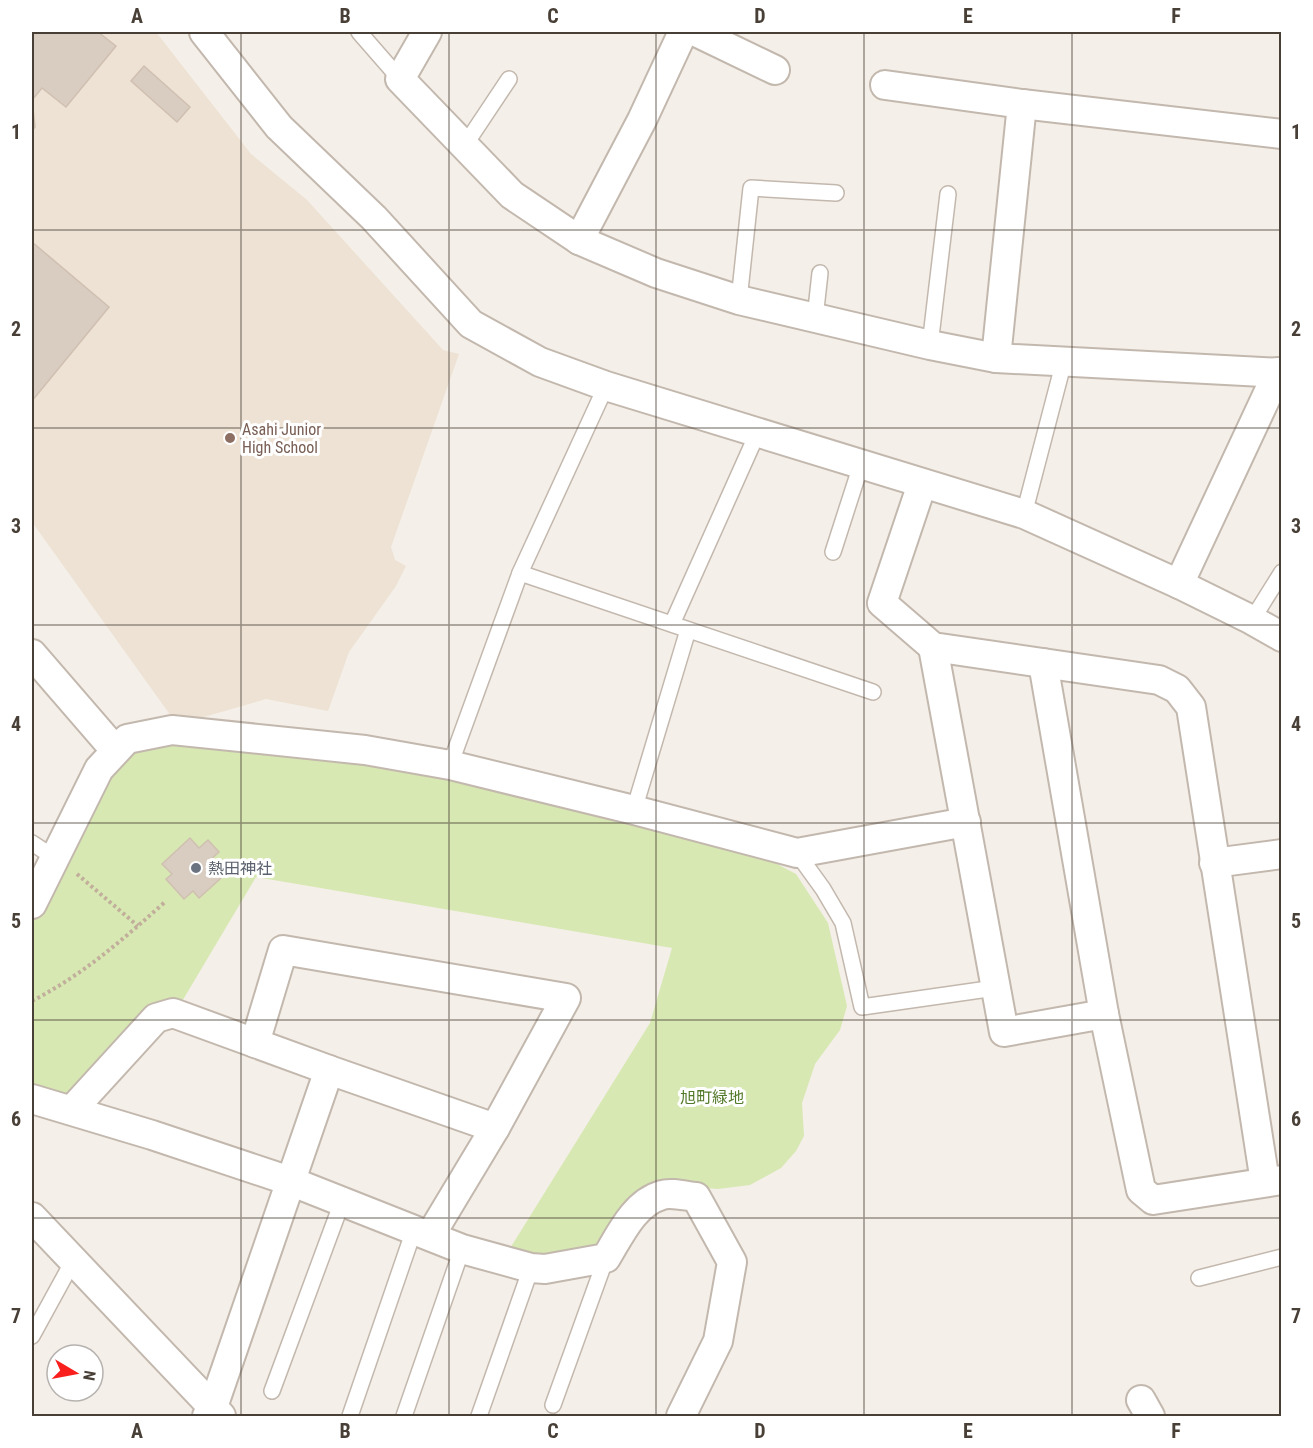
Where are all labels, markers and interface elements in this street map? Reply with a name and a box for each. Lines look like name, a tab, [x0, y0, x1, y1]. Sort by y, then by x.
text: A	[131, 4, 143, 28]
text: B	[339, 4, 351, 28]
text: C	[547, 4, 559, 28]
text: D	[754, 4, 766, 28]
text: E	[963, 4, 973, 28]
text: F	[1171, 4, 1181, 28]
text: 1	[11, 120, 21, 144]
text: 1	[1291, 120, 1301, 144]
text: 2	[11, 317, 21, 341]
text: 2	[1291, 317, 1301, 341]
place label: Asahi Junior High School	[242, 420, 321, 457]
marker: Asahi Junior High School	[223, 431, 237, 445]
text: 3	[11, 514, 21, 538]
text: 3	[1291, 514, 1301, 538]
text: 4	[11, 712, 21, 736]
text: 4	[1291, 712, 1301, 736]
place label: 熱田神社	[208, 859, 272, 878]
marker: 熱田神社	[189, 861, 203, 875]
text: 5	[11, 909, 21, 933]
text: 5	[1291, 909, 1301, 933]
park label: 旭町緑地	[680, 1088, 744, 1107]
text: 6	[11, 1107, 21, 1131]
text: 6	[1291, 1107, 1301, 1131]
text: 7	[11, 1304, 21, 1328]
text: 7	[1291, 1304, 1301, 1328]
north arrow	[45, 1343, 105, 1403]
text: N	[79, 1369, 99, 1382]
text: A	[131, 1419, 143, 1443]
text: B	[339, 1419, 351, 1443]
text: C	[547, 1419, 559, 1443]
text: D	[754, 1419, 766, 1443]
text: E	[963, 1419, 973, 1443]
text: F	[1171, 1419, 1181, 1443]

